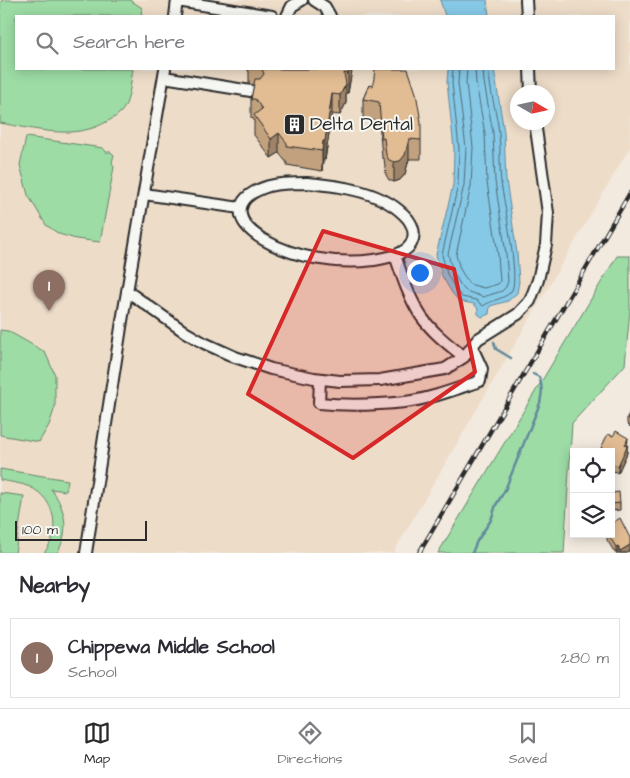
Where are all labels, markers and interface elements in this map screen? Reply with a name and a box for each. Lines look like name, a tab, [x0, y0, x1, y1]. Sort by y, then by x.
search box	[15, 15, 615, 70]
icon: search	[33, 29, 61, 57]
text: Search here	[73, 29, 185, 56]
north arrow	[510, 85, 555, 130]
place label: Delta Dental	[310, 111, 413, 138]
building icon: Delta Dental	[282, 112, 306, 136]
your location	[407, 260, 433, 286]
pin: 1	[33, 270, 65, 311]
map controls	[570, 448, 615, 538]
button: locate	[570, 448, 615, 493]
button: layers	[570, 493, 615, 538]
scale bar	[15, 518, 148, 541]
text: 100 m	[22, 520, 58, 540]
text: Nearby	[20, 571, 90, 600]
text: Chippewa Middle School	[68, 634, 275, 661]
text: 1	[36, 647, 38, 669]
text: 280 m	[561, 647, 609, 669]
text: School	[68, 661, 117, 683]
tab: Map	[83, 719, 111, 769]
tab: Directions	[277, 719, 342, 769]
tab: Saved	[509, 719, 547, 769]

